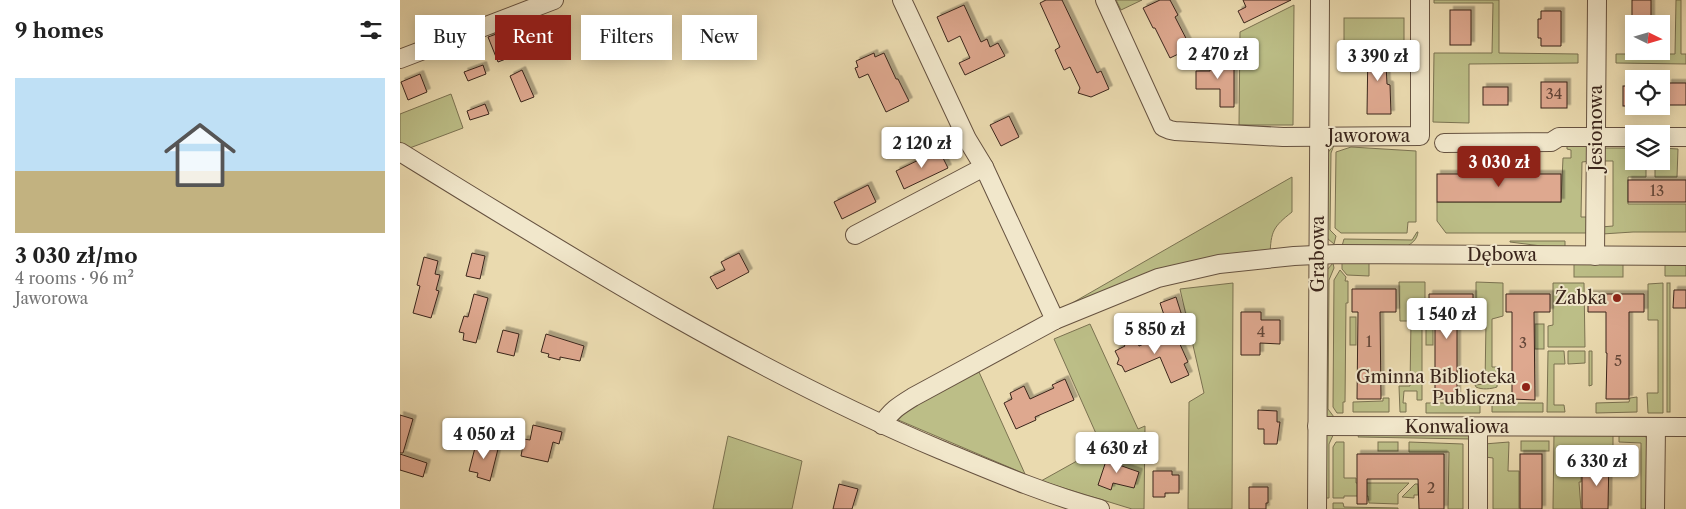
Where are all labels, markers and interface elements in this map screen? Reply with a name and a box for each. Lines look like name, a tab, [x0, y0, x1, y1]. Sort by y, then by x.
chip: Buy	[415, 15, 485, 60]
chip: Rent	[495, 15, 571, 60]
chip: Filters	[581, 15, 672, 60]
chip: New	[682, 15, 757, 60]
north arrow	[1625, 15, 1670, 60]
map controls	[1625, 15, 1670, 170]
icon: filters	[357, 16, 385, 44]
text: 9 homes	[15, 18, 104, 43]
pin: 2 470 zł	[1166, 38, 1270, 80]
pin: 3 390 zł	[1326, 39, 1430, 82]
text: 2 470 zł	[1188, 44, 1248, 64]
text: 3 390 zł	[1348, 46, 1408, 66]
button: locate	[1625, 70, 1670, 115]
house number: 34	[1546, 84, 1562, 103]
street label: Jesionowa	[1585, 84, 1607, 174]
icon: home	[155, 110, 245, 200]
street label: Jaworowa	[1325, 125, 1411, 147]
button: layers	[1625, 125, 1670, 170]
pin: 2 120 zł	[870, 126, 974, 169]
text: 2 120 zł	[892, 133, 952, 153]
pin: 3 030 zł	[1447, 146, 1551, 188]
text: 3 030 zł	[1468, 152, 1530, 172]
house number: 13	[1650, 181, 1664, 200]
street label: Grabowa	[1307, 215, 1329, 292]
text: 3 030 zł/mo	[15, 243, 137, 268]
street label: Dębowa	[1467, 244, 1537, 266]
text: 4 rooms · 96 m²	[15, 268, 134, 288]
place label: Żabka	[1555, 286, 1607, 309]
text: Jaworowa	[15, 288, 88, 308]
marker: Żabka	[1611, 292, 1623, 304]
pin: 1 540 zł	[1395, 298, 1499, 340]
text: 1 540 zł	[1418, 304, 1476, 324]
pin: 5 850 zł	[1103, 312, 1207, 355]
text: 5 850 zł	[1125, 319, 1185, 339]
house number: 4	[1257, 322, 1265, 341]
house number: 1	[1366, 332, 1373, 351]
house number: 3	[1519, 333, 1527, 352]
house number: 5	[1614, 351, 1622, 370]
place label: Gminna Biblioteka Publiczna	[1356, 366, 1516, 409]
marker: Gminna Biblioteka Publiczna	[1520, 381, 1532, 393]
street label: Konwaliowa	[1405, 416, 1510, 438]
pin: 4 050 zł	[432, 418, 536, 460]
text: 4 050 zł	[453, 424, 515, 444]
pin: 4 630 zł	[1065, 432, 1169, 474]
text: 4 630 zł	[1086, 438, 1148, 458]
pin: 6 330 zł	[1545, 444, 1649, 487]
text: 6 330 zł	[1567, 451, 1627, 471]
house number: 2	[1427, 478, 1435, 497]

